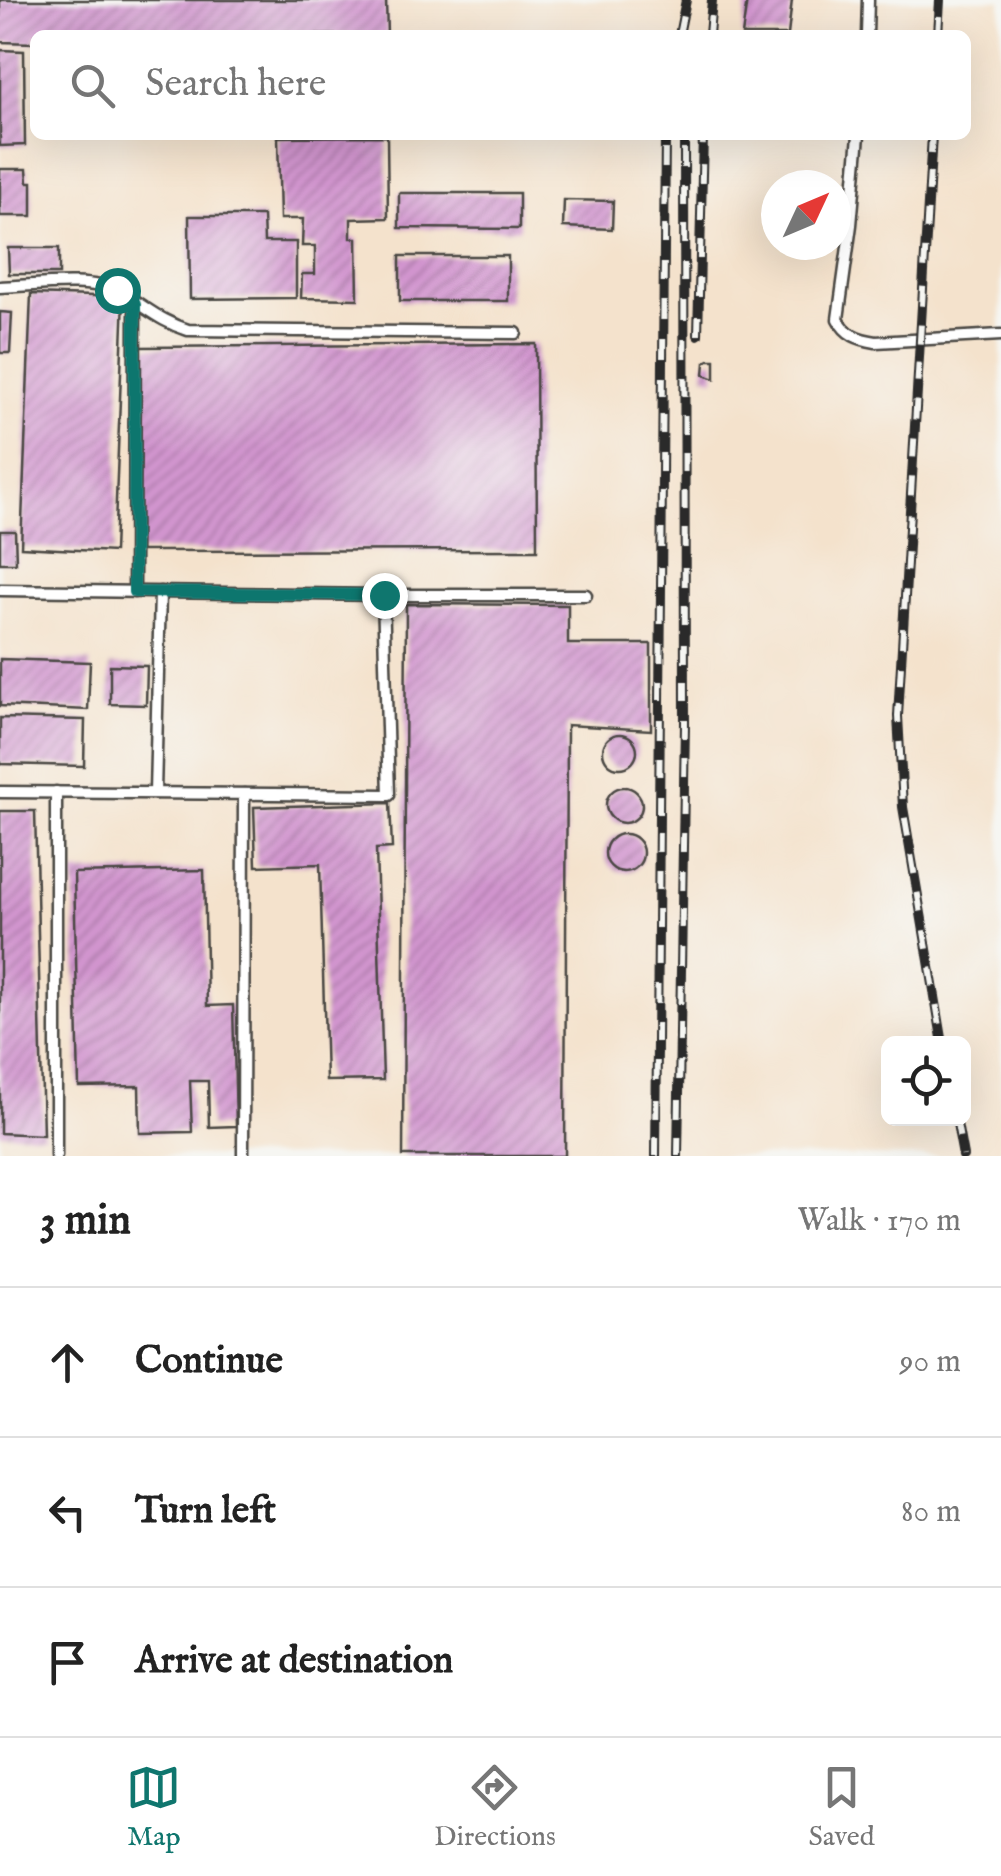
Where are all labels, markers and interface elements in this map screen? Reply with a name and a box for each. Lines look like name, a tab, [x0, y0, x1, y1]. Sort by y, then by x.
search box	[30, 30, 971, 140]
icon: search	[65, 58, 120, 113]
text: Search here	[145, 61, 326, 109]
north arrow	[761, 170, 851, 260]
route start	[95, 268, 141, 314]
route end	[362, 573, 408, 619]
map controls	[881, 1036, 971, 1126]
button: locate	[881, 1036, 971, 1126]
text: 3 min	[40, 1195, 131, 1248]
text: Walk · 170 m	[797, 1201, 961, 1242]
icon: ahead	[40, 1335, 95, 1390]
text: Continue	[135, 1338, 283, 1386]
text: 90 m	[900, 1342, 961, 1383]
icon: left	[40, 1485, 95, 1540]
text: Turn left	[135, 1488, 276, 1536]
text: 80 m	[901, 1492, 961, 1533]
icon: arrive	[40, 1635, 95, 1690]
text: Arrive at destination	[135, 1638, 453, 1686]
tab: Map	[126, 1760, 181, 1855]
tab: Directions	[434, 1760, 556, 1855]
tab: Saved	[808, 1760, 875, 1855]

